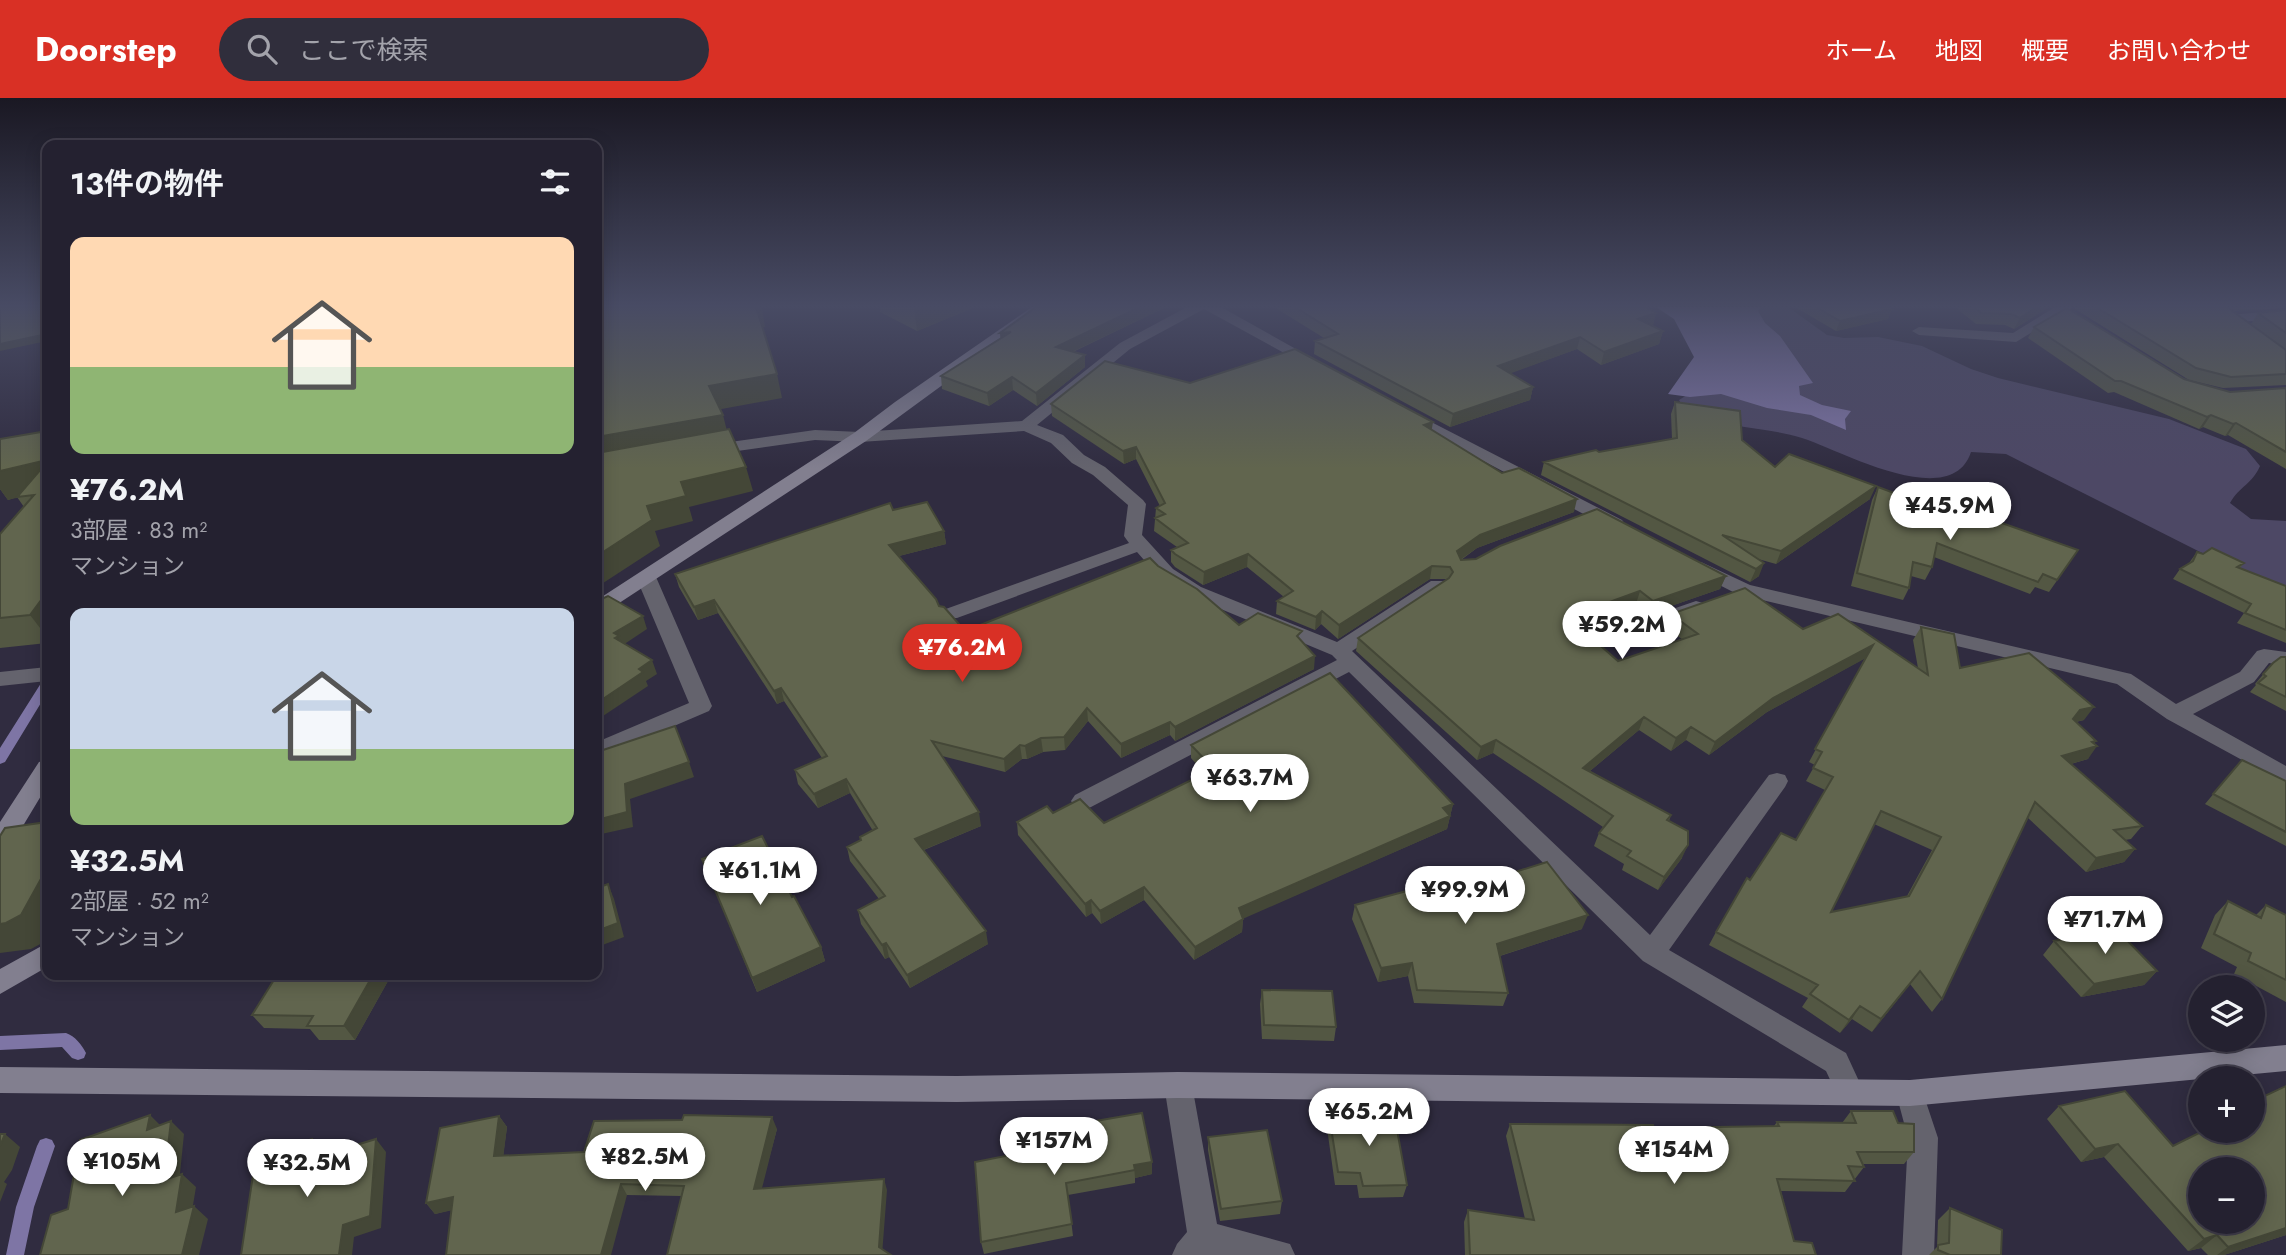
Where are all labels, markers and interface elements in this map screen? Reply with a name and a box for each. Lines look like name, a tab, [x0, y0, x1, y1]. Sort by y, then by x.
search box	[219, 18, 709, 81]
text: Doorstep	[35, 26, 177, 73]
icon: search	[243, 30, 281, 68]
text: ここで検索	[299, 31, 429, 69]
text: ホーム	[1826, 33, 1897, 68]
text: 地図	[1935, 33, 1983, 68]
text: 概要	[2021, 33, 2069, 68]
text: お問い合わせ	[2107, 33, 2251, 68]
text: 13件の物件	[70, 162, 224, 205]
icon: filters	[536, 163, 574, 201]
icon: home	[259, 282, 385, 408]
text: ¥76.2M	[70, 468, 184, 511]
pin: ¥45.9M	[1893, 482, 2007, 542]
text: ¥45.9M	[1905, 488, 1995, 522]
text: 3部屋 · 83 m²	[70, 513, 207, 547]
text: マンション	[70, 549, 185, 583]
pin: ¥59.2M	[1565, 602, 1679, 661]
text: ¥59.2M	[1579, 607, 1666, 641]
pin: ¥76.2M	[905, 624, 1019, 684]
text: ¥76.2M	[918, 630, 1006, 664]
icon: home	[259, 653, 385, 779]
pin: ¥63.7M	[1193, 754, 1307, 814]
text: ¥63.7M	[1207, 760, 1293, 794]
text: ¥32.5M	[70, 839, 184, 882]
pin: ¥61.1M	[703, 848, 817, 907]
text: ¥61.1M	[719, 853, 801, 887]
pin: ¥99.9M	[1408, 866, 1522, 926]
text: ¥99.9M	[1421, 872, 1509, 906]
text: 2部屋 · 52 m²	[70, 884, 209, 918]
pin: ¥71.7M	[2048, 896, 2162, 956]
text: ¥71.7M	[2064, 902, 2146, 936]
text: マンション	[70, 920, 185, 954]
map controls	[2188, 975, 2265, 1234]
button: layers	[2188, 975, 2265, 1052]
button: +	[2188, 1066, 2265, 1143]
pin: ¥65.2M	[1312, 1088, 1426, 1148]
text: ¥65.2M	[1325, 1094, 1413, 1128]
pin: ¥157M	[1005, 1118, 1103, 1177]
text: ¥157M	[1016, 1123, 1092, 1157]
pin: ¥154M	[1625, 1126, 1723, 1186]
text: ¥154M	[1635, 1132, 1713, 1166]
pin: ¥82.5M	[588, 1134, 702, 1193]
pin: ¥105M	[73, 1138, 171, 1198]
text: ¥82.5M	[601, 1139, 689, 1173]
pin: ¥32.5M	[250, 1140, 364, 1199]
text: ¥105M	[83, 1144, 161, 1178]
text: ¥32.5M	[263, 1145, 351, 1179]
button: −	[2188, 1157, 2265, 1234]

